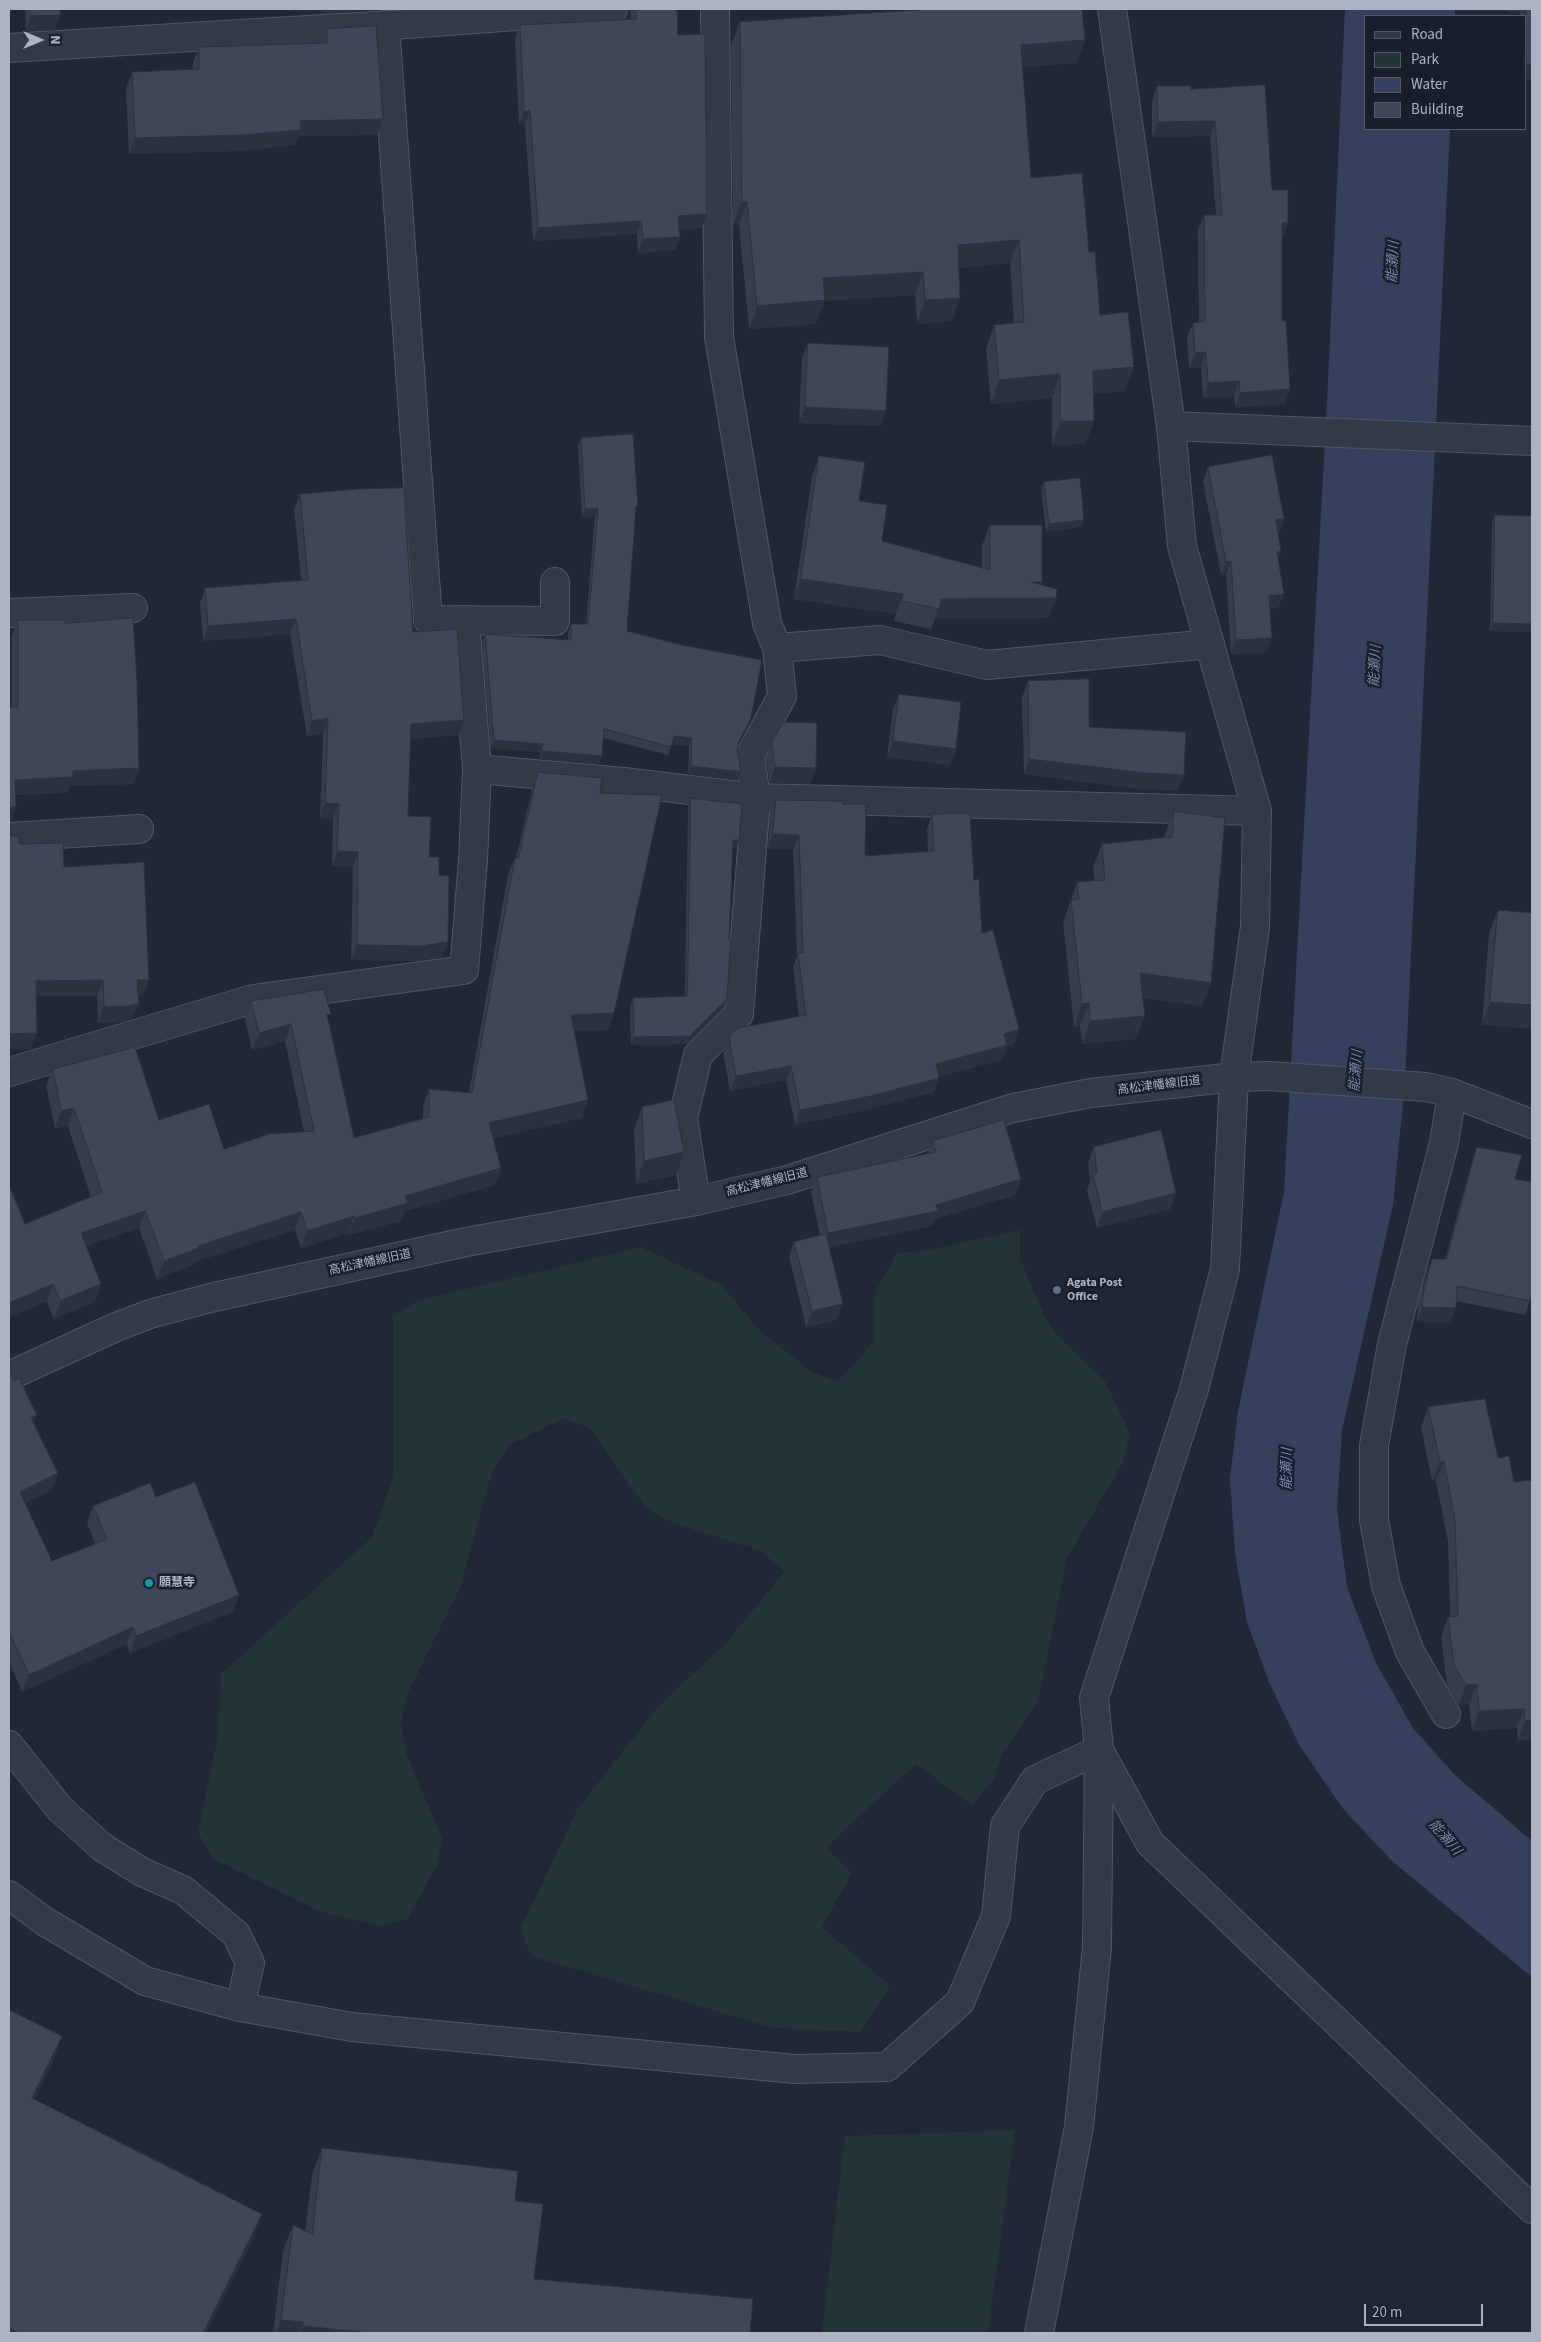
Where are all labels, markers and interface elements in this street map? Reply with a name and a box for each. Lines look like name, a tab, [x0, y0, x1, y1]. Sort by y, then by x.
north arrow	[15, 15, 65, 65]
legend	[1364, 15, 1526, 130]
text: Road	[1411, 24, 1443, 45]
text: N	[45, 35, 65, 45]
text: Park	[1411, 49, 1439, 70]
text: Water	[1411, 74, 1447, 95]
text: Building	[1411, 99, 1463, 120]
water label: 能瀬川	[1385, 241, 1403, 283]
water label: 能瀬川	[1367, 645, 1385, 687]
water label: 能瀬川	[1347, 1049, 1367, 1093]
street label: 高松津幡線旧道	[1116, 1074, 1202, 1098]
street label: 高松津幡線旧道	[725, 1166, 809, 1200]
street label: 高松津幡線旧道	[327, 1247, 413, 1279]
place label: Agata Post Office	[1067, 1276, 1122, 1304]
marker: Agata Post Office	[1051, 1284, 1063, 1296]
water label: 能瀬川	[1279, 1448, 1297, 1490]
place label: 願慧寺	[159, 1576, 195, 1590]
marker: 願慧寺	[143, 1577, 155, 1589]
water label: 能瀬川	[1424, 1817, 1464, 1859]
scale bar	[1366, 2294, 1485, 2326]
text: 20 m	[1372, 2302, 1402, 2323]

